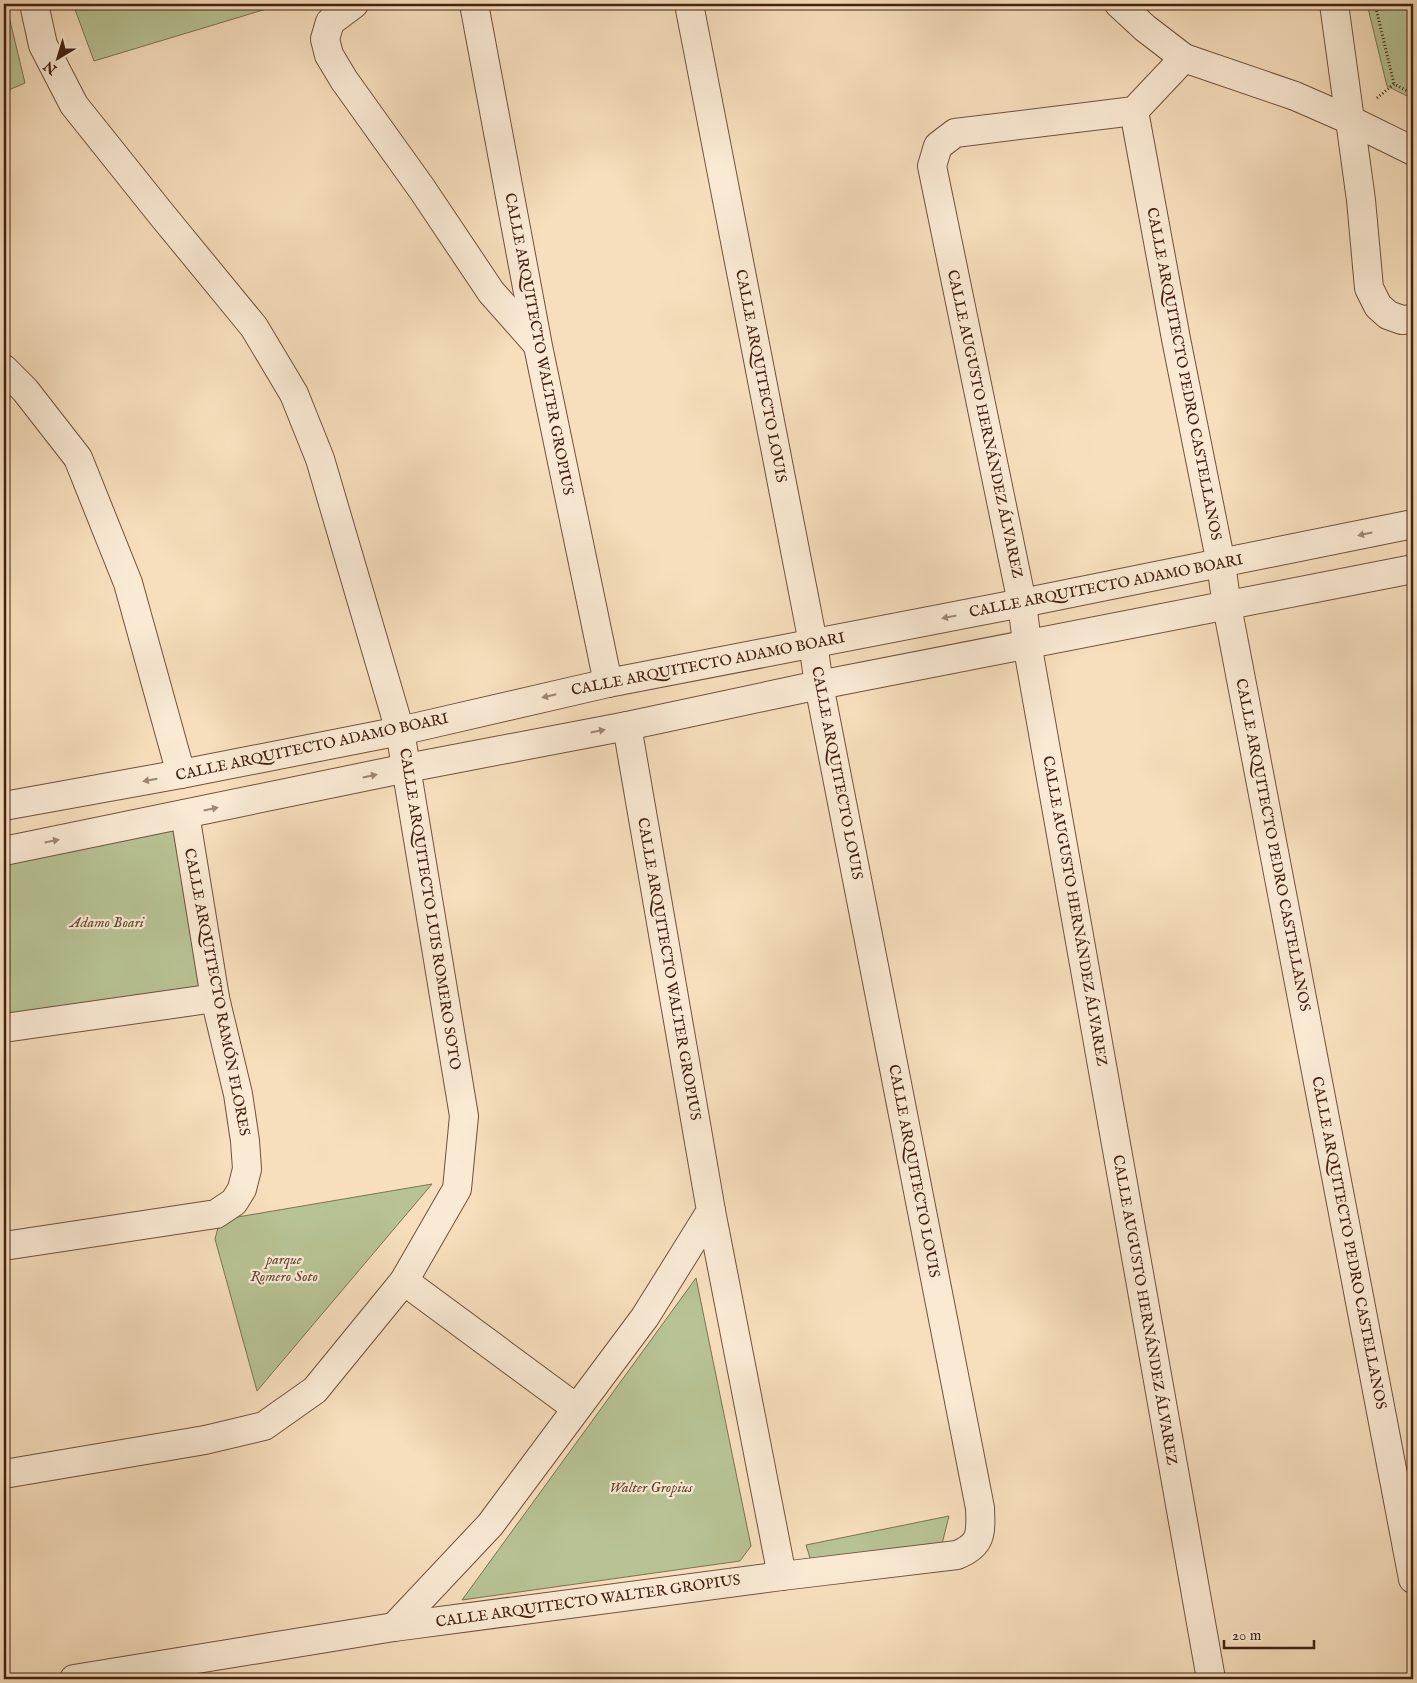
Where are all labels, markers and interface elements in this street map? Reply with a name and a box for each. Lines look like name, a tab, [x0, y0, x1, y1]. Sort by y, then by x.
north arrow	[32, 32, 82, 82]
text: N	[40, 57, 62, 79]
street label: CALLE ARQUITECTO WALTER GROPIUS	[500, 191, 578, 497]
street label: CALLE ARQUITECTO PEDRO CASTELLANOS	[1142, 206, 1226, 542]
street label: CALLE ARQUITECTO LOUIS	[731, 268, 791, 484]
street label: CALLE AUGUSTO HERNÁNDEZ ÁLVAREZ	[943, 268, 1027, 580]
one-way arrow	[1358, 530, 1373, 538]
street label: CALLE ARQUITECTO ADAMO BOARI	[967, 550, 1245, 622]
one-way arrow	[940, 613, 956, 621]
street label: CALLE ARQUITECTO ADAMO BOARI	[569, 628, 847, 700]
street label: CALLE ARQUITECTO LOUIS	[807, 665, 867, 881]
street label: CALLE ARQUITECTO PEDRO CASTELLANOS	[1231, 677, 1315, 1013]
one-way arrow	[542, 692, 557, 700]
street label: CALLE ARQUITECTO ADAMO BOARI	[174, 709, 451, 785]
one-way arrow	[590, 727, 606, 735]
street label: CALLE ARQUITECTO LUIS ROMERO SOTO	[395, 747, 465, 1071]
street label: CALLE AUGUSTO HERNÁNDEZ ÁLVAREZ	[1038, 754, 1112, 1068]
one-way arrow	[362, 772, 377, 780]
one-way arrow	[142, 776, 158, 784]
one-way arrow	[203, 805, 218, 813]
street label: CALLE ARQUITECTO WALTER GROPIUS	[633, 816, 705, 1122]
one-way arrow	[44, 837, 60, 845]
street label: CALLE ARQUITECTO RAMÓN FLORES	[180, 847, 254, 1137]
park label: Adamo Boari	[68, 913, 146, 932]
street label: CALLE ARQUITECTO LOUIS	[884, 1063, 944, 1279]
street label: CALLE ARQUITECTO PEDRO CASTELLANOS	[1307, 1075, 1391, 1411]
street label: CALLE AUGUSTO HERNÁNDEZ ÁLVAREZ	[1108, 1153, 1182, 1467]
park label: parque Romero Soto	[250, 1250, 318, 1286]
park label: Walter Gropius	[609, 1478, 693, 1497]
street label: CALLE ARQUITECTO WALTER GROPIUS	[435, 1570, 741, 1632]
scale bar	[1224, 1618, 1314, 1650]
text: 20 m	[1232, 1626, 1262, 1645]

